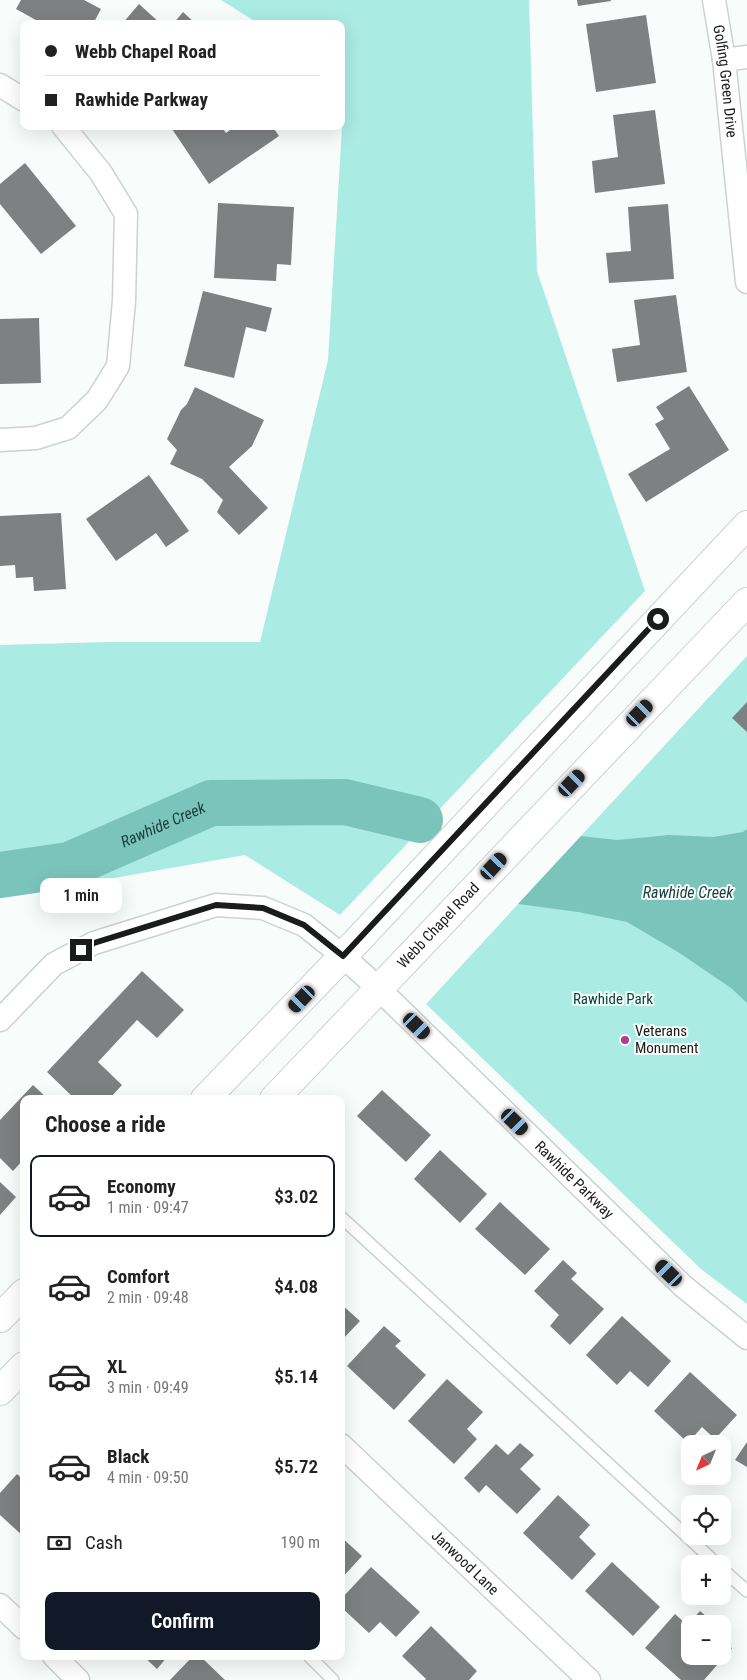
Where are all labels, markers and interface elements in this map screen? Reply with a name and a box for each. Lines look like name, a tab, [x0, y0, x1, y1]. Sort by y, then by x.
street label: Golfing Green Drive	[709, 23, 741, 138]
text: Webb Chapel Road	[75, 40, 216, 63]
text: Rawhide Parkway	[75, 88, 208, 111]
route start	[647, 608, 669, 630]
car	[624, 697, 655, 729]
car	[556, 767, 587, 799]
water label: Rawhide Creek	[118, 797, 209, 851]
car	[478, 850, 509, 882]
callout: 1 min	[40, 878, 122, 912]
street label: Webb Chapel Road	[394, 879, 483, 972]
water label: Rawhide Creek	[643, 883, 734, 902]
text: 1 min	[63, 886, 99, 905]
route end	[70, 939, 92, 961]
car	[286, 983, 317, 1015]
park label: Rawhide Park	[573, 990, 653, 1008]
car	[400, 1010, 433, 1042]
place label: Veterans Monument	[635, 1022, 698, 1057]
marker: Veterans Monument	[619, 1034, 631, 1046]
car	[498, 1106, 531, 1138]
text: Choose a ride	[45, 1112, 166, 1137]
street label: Rawhide Parkway	[531, 1137, 618, 1222]
icon: car	[47, 1174, 92, 1219]
text: Economy	[107, 1175, 176, 1198]
text: $3.02	[274, 1185, 318, 1208]
text: 1 min · 09:47	[107, 1198, 189, 1217]
car	[652, 1257, 685, 1289]
icon: car	[47, 1264, 92, 1309]
text: Comfort	[107, 1265, 170, 1288]
text: $4.08	[274, 1275, 318, 1298]
text: 2 min · 09:48	[107, 1288, 189, 1307]
icon: car	[47, 1354, 92, 1399]
text: XL	[107, 1355, 127, 1378]
text: $5.14	[274, 1365, 318, 1388]
text: 3 min · 09:49	[107, 1378, 189, 1397]
north arrow	[681, 1435, 731, 1485]
map controls	[681, 1435, 731, 1665]
icon: car	[47, 1444, 92, 1489]
text: Black	[107, 1445, 149, 1468]
text: $5.72	[274, 1455, 318, 1478]
text: 4 min · 09:50	[107, 1468, 189, 1487]
button: locate	[681, 1495, 731, 1545]
street label: Janwood Lane	[428, 1526, 503, 1599]
icon: cash	[45, 1529, 73, 1557]
text: Cash	[85, 1531, 123, 1554]
text: 190 m	[281, 1533, 320, 1552]
button: +	[681, 1555, 731, 1605]
button: Confirm	[45, 1592, 320, 1650]
button: −	[681, 1615, 731, 1665]

